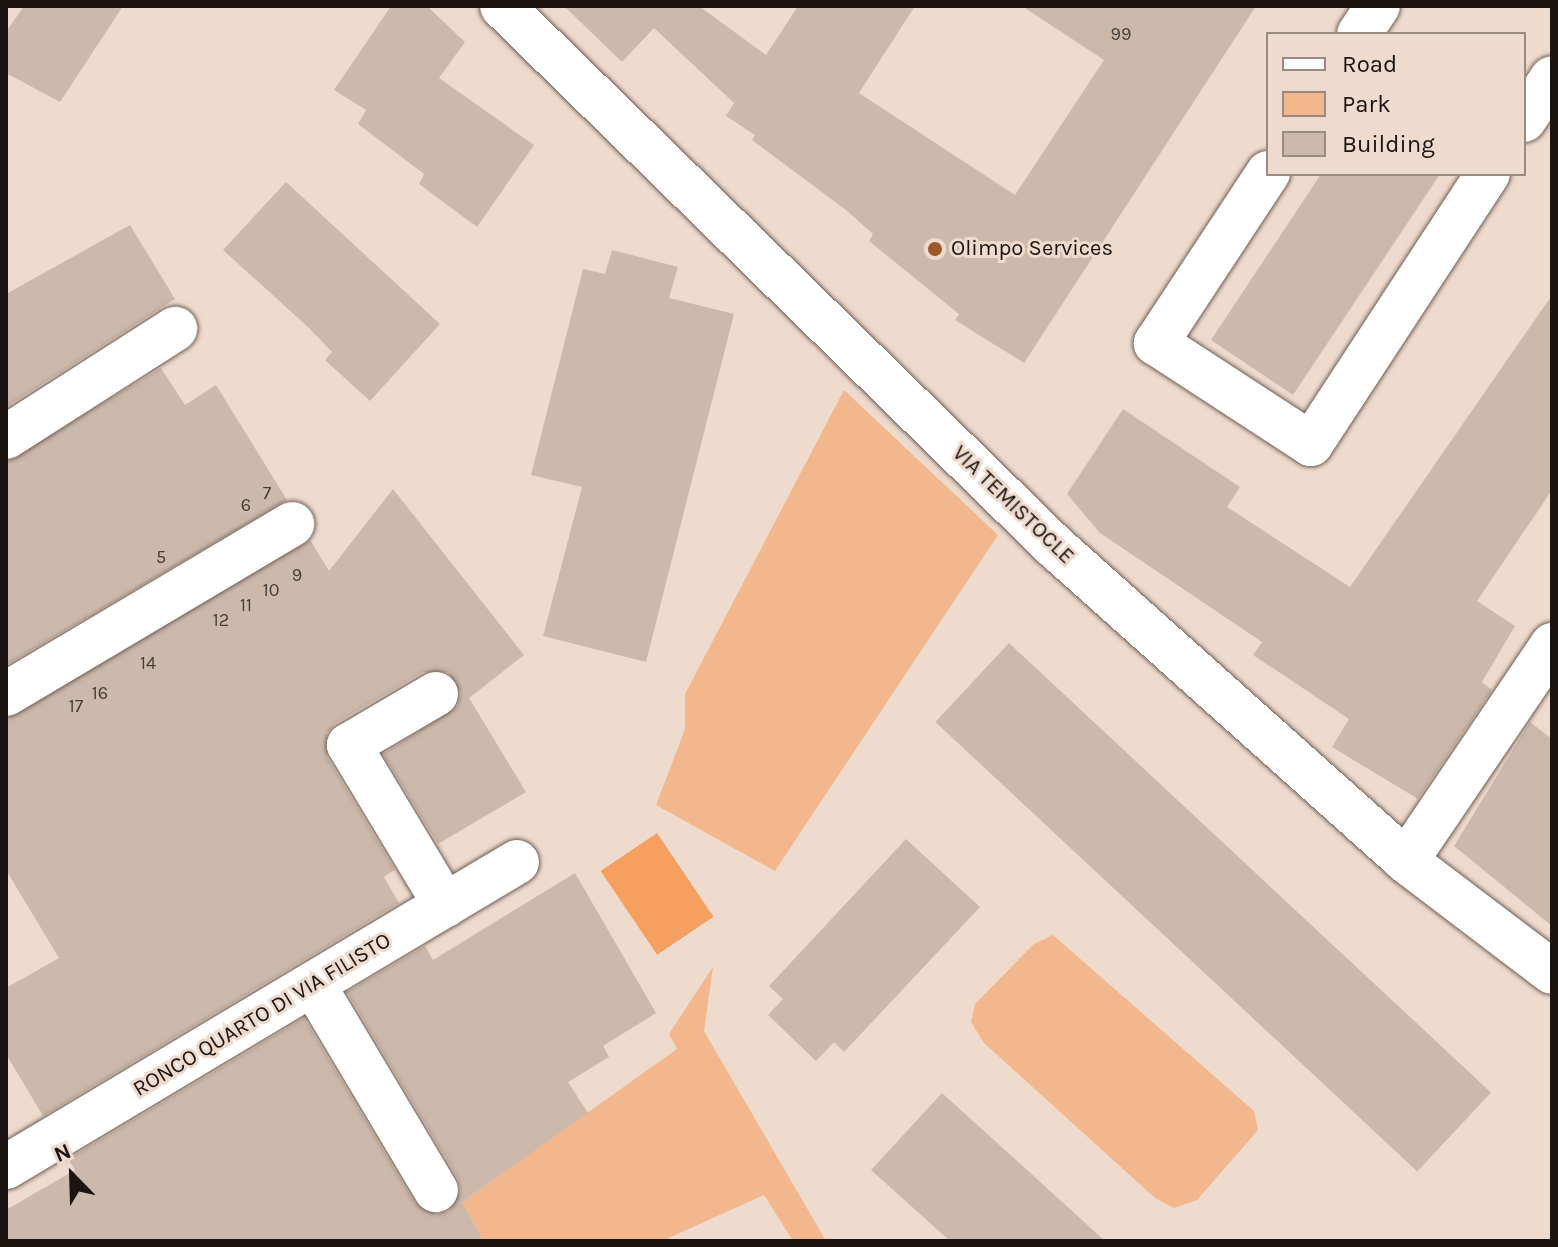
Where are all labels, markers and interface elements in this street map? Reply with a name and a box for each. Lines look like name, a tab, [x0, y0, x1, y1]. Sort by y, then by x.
house number: 99	[1111, 23, 1131, 45]
legend	[1266, 32, 1526, 176]
text: Road	[1342, 50, 1397, 78]
text: Park	[1342, 90, 1391, 118]
text: Building	[1342, 130, 1435, 158]
place label: Olimpo Services	[951, 236, 1113, 262]
marker: Olimpo Services	[926, 240, 944, 258]
street label: VIA TEMISTOCLE	[947, 440, 1079, 570]
house number: 7	[263, 482, 271, 504]
house number: 6	[241, 494, 251, 516]
house number: 5	[156, 546, 166, 568]
house number: 9	[292, 564, 302, 586]
house number: 10	[263, 579, 279, 601]
house number: 11	[240, 594, 252, 616]
house number: 12	[213, 609, 229, 631]
house number: 14	[140, 652, 156, 674]
house number: 16	[92, 682, 108, 704]
house number: 17	[69, 695, 83, 717]
street label: RONCO QUARTO DI VIA FILISTO	[128, 928, 396, 1102]
north arrow	[32, 1135, 112, 1215]
text: N	[50, 1138, 75, 1168]

